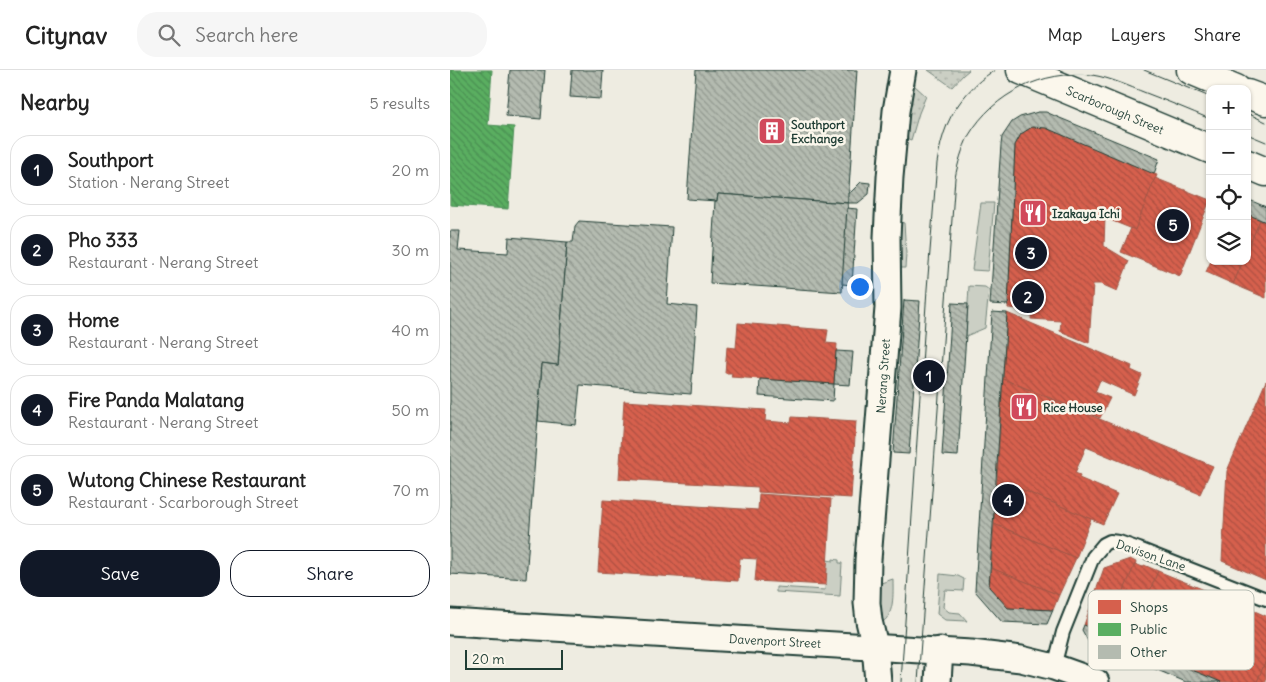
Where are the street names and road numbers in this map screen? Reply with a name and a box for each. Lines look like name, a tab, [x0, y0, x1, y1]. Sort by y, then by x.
street label: Scarborough Street	[1064, 83, 1166, 137]
street label: Nerang Street	[873, 338, 893, 414]
street label: Davison Lane	[1114, 536, 1188, 574]
street label: Davenport Street	[729, 631, 821, 651]

